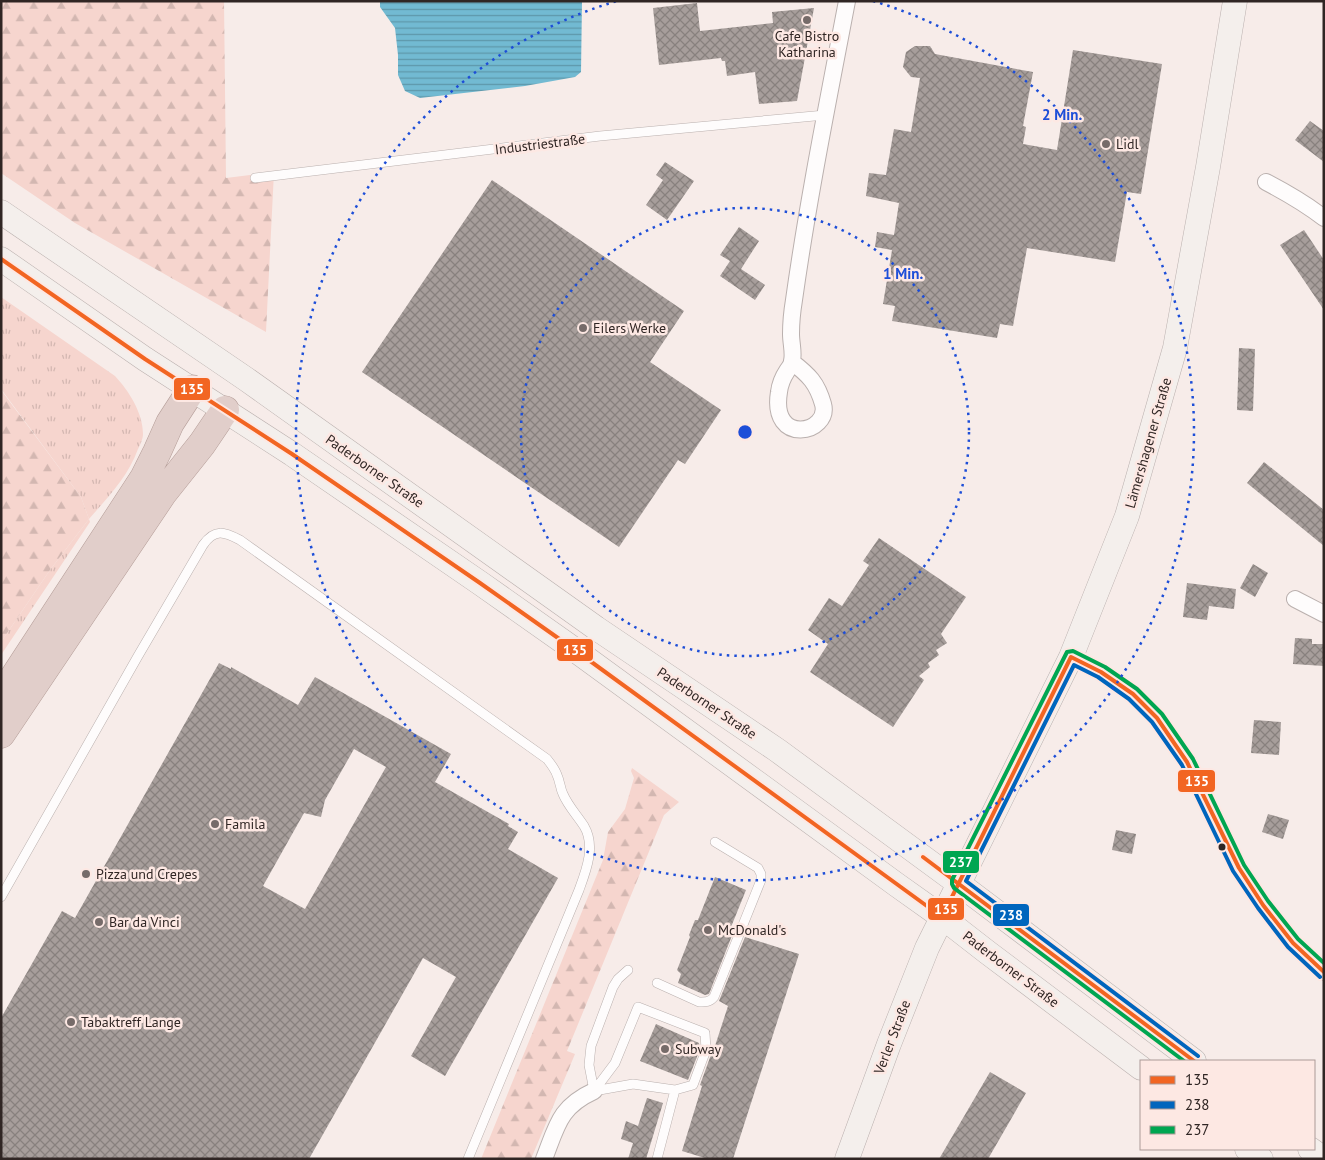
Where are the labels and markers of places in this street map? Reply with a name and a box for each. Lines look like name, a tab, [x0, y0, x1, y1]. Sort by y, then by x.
marker: Cafe Bistro Katharina	[801, 14, 813, 26]
place label: Cafe Bistro Katharina	[775, 27, 839, 61]
place label: Lidl	[1116, 135, 1139, 153]
marker: Lidl	[1100, 138, 1112, 150]
place label: Eilers Werke	[593, 319, 666, 337]
marker: Eilers Werke	[577, 322, 589, 334]
centre of rings	[736, 423, 754, 441]
place label: Famila	[225, 815, 265, 833]
marker: Famila	[209, 818, 221, 830]
unlabelled marker	[1217, 842, 1227, 852]
place label: Pizza und Crepes	[96, 865, 198, 883]
marker: Pizza und Crepes	[80, 868, 92, 880]
place label: Bar da Vinci	[109, 913, 180, 931]
marker: Bar da Vinci	[93, 916, 105, 928]
place label: McDonald's	[718, 921, 786, 939]
marker: McDonald's	[702, 924, 714, 936]
place label: Tabaktreff Lange	[81, 1013, 181, 1031]
marker: Tabaktreff Lange	[65, 1016, 77, 1028]
place label: Subway	[675, 1040, 722, 1058]
marker: Subway	[659, 1043, 671, 1055]

